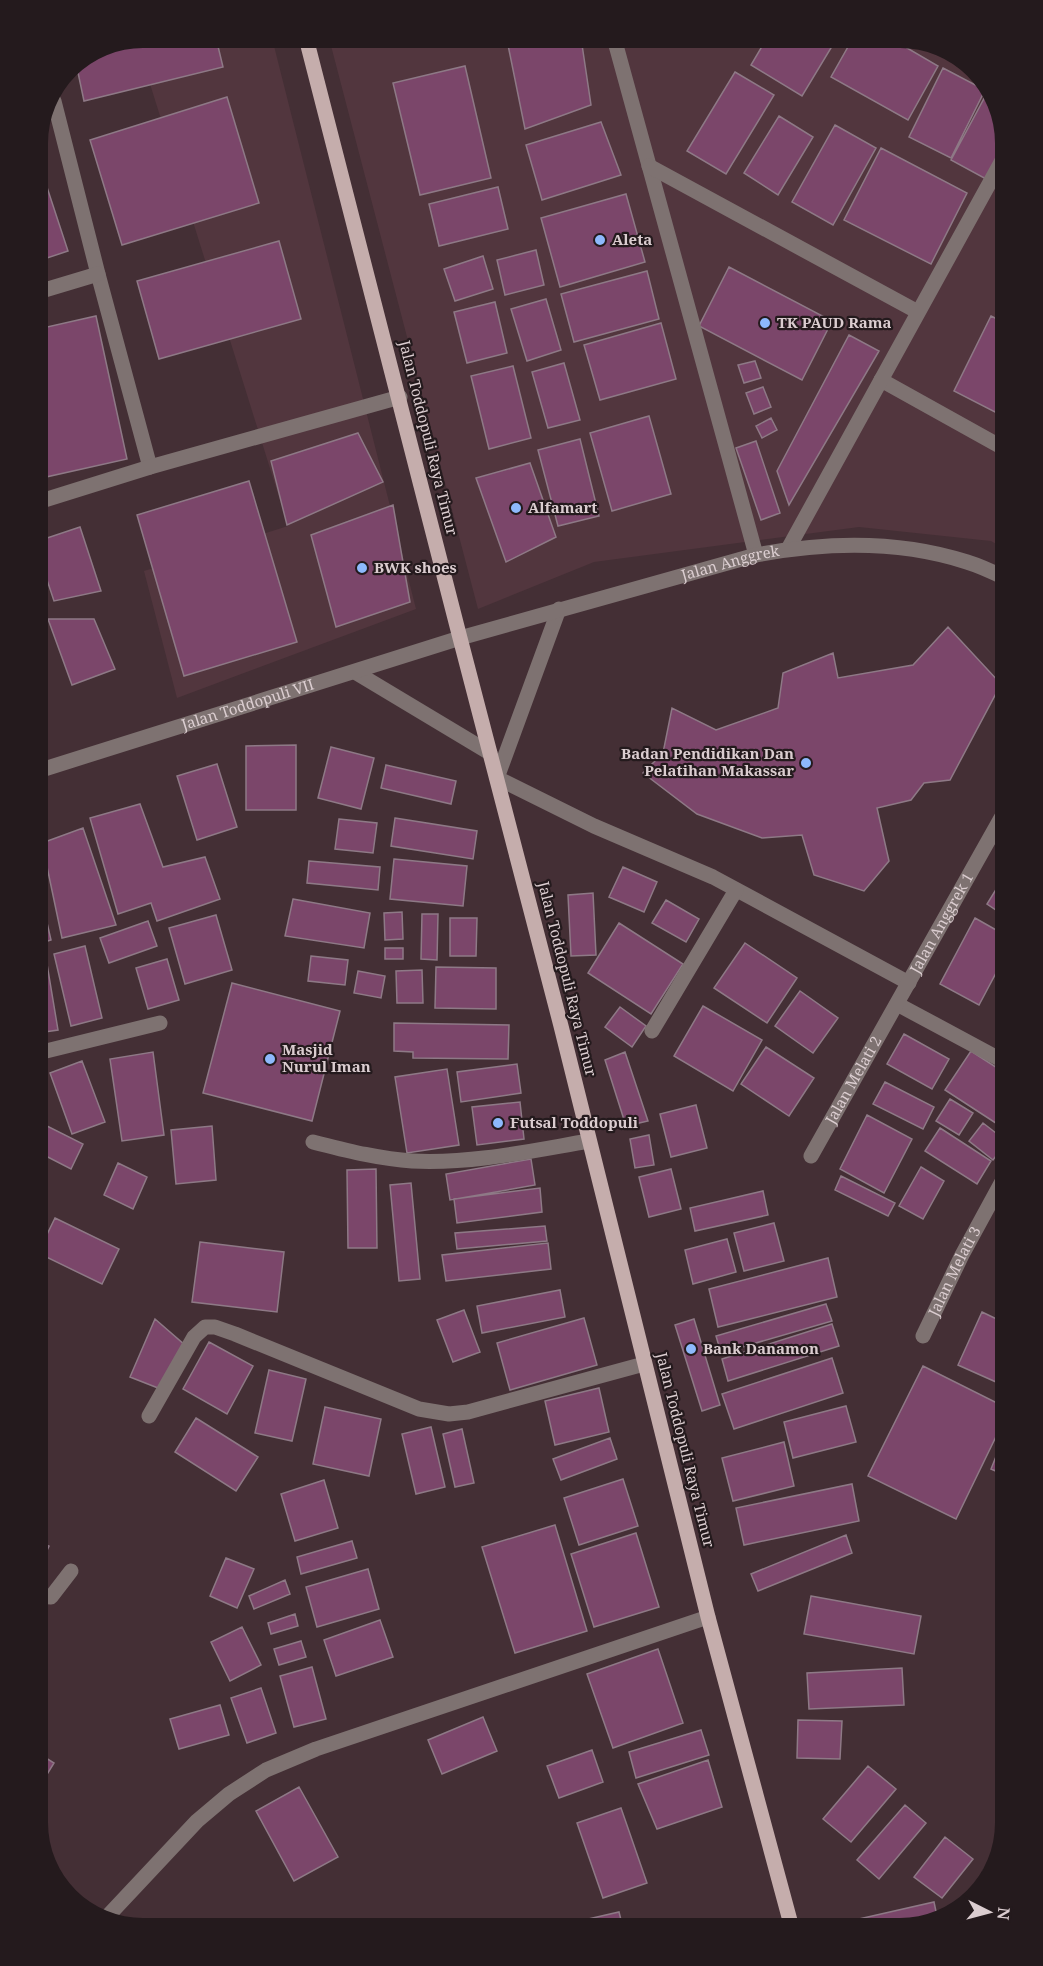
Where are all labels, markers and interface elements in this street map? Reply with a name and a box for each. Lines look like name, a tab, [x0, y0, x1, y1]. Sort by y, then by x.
place label: Aleta	[612, 229, 652, 249]
marker: Aleta	[593, 233, 607, 247]
place label: TK PAUD Rama	[777, 312, 892, 332]
marker: TK PAUD Rama	[758, 316, 772, 330]
street label: Jalan Toddopuli Raya Timur	[395, 337, 463, 537]
place label: Alfamart	[528, 497, 597, 517]
marker: Alfamart	[509, 501, 523, 515]
street label: Jalan Anggrek	[678, 540, 781, 585]
place label: BWK shoes	[374, 557, 457, 577]
marker: BWK shoes	[355, 561, 369, 575]
street label: Jalan Toddopuli VII	[178, 674, 316, 734]
place label: Badan Pendidikan Dan Pelatihan Makassar	[621, 743, 794, 780]
marker: Badan Pendidikan Dan Pelatihan Makassar	[799, 756, 813, 770]
street label: Jalan Anggrek 1	[904, 869, 977, 978]
street label: Jalan Toddopuli Raya Timur	[534, 878, 602, 1078]
street label: Jalan Melati 2	[820, 1032, 886, 1128]
place label: Masjid Nurul Iman	[282, 1039, 371, 1076]
marker: Masjid Nurul Iman	[263, 1052, 277, 1066]
place label: Futsal Toddopuli	[510, 1112, 639, 1132]
marker: Futsal Toddopuli	[491, 1116, 505, 1130]
street label: Jalan Melati 3	[923, 1222, 985, 1320]
place label: Bank Danamon	[703, 1338, 819, 1358]
marker: Bank Danamon	[684, 1342, 698, 1356]
street label: Jalan Toddopuli Raya Timur	[652, 1349, 720, 1549]
north arrow	[959, 1882, 1019, 1942]
text: N	[992, 1906, 1016, 1921]

